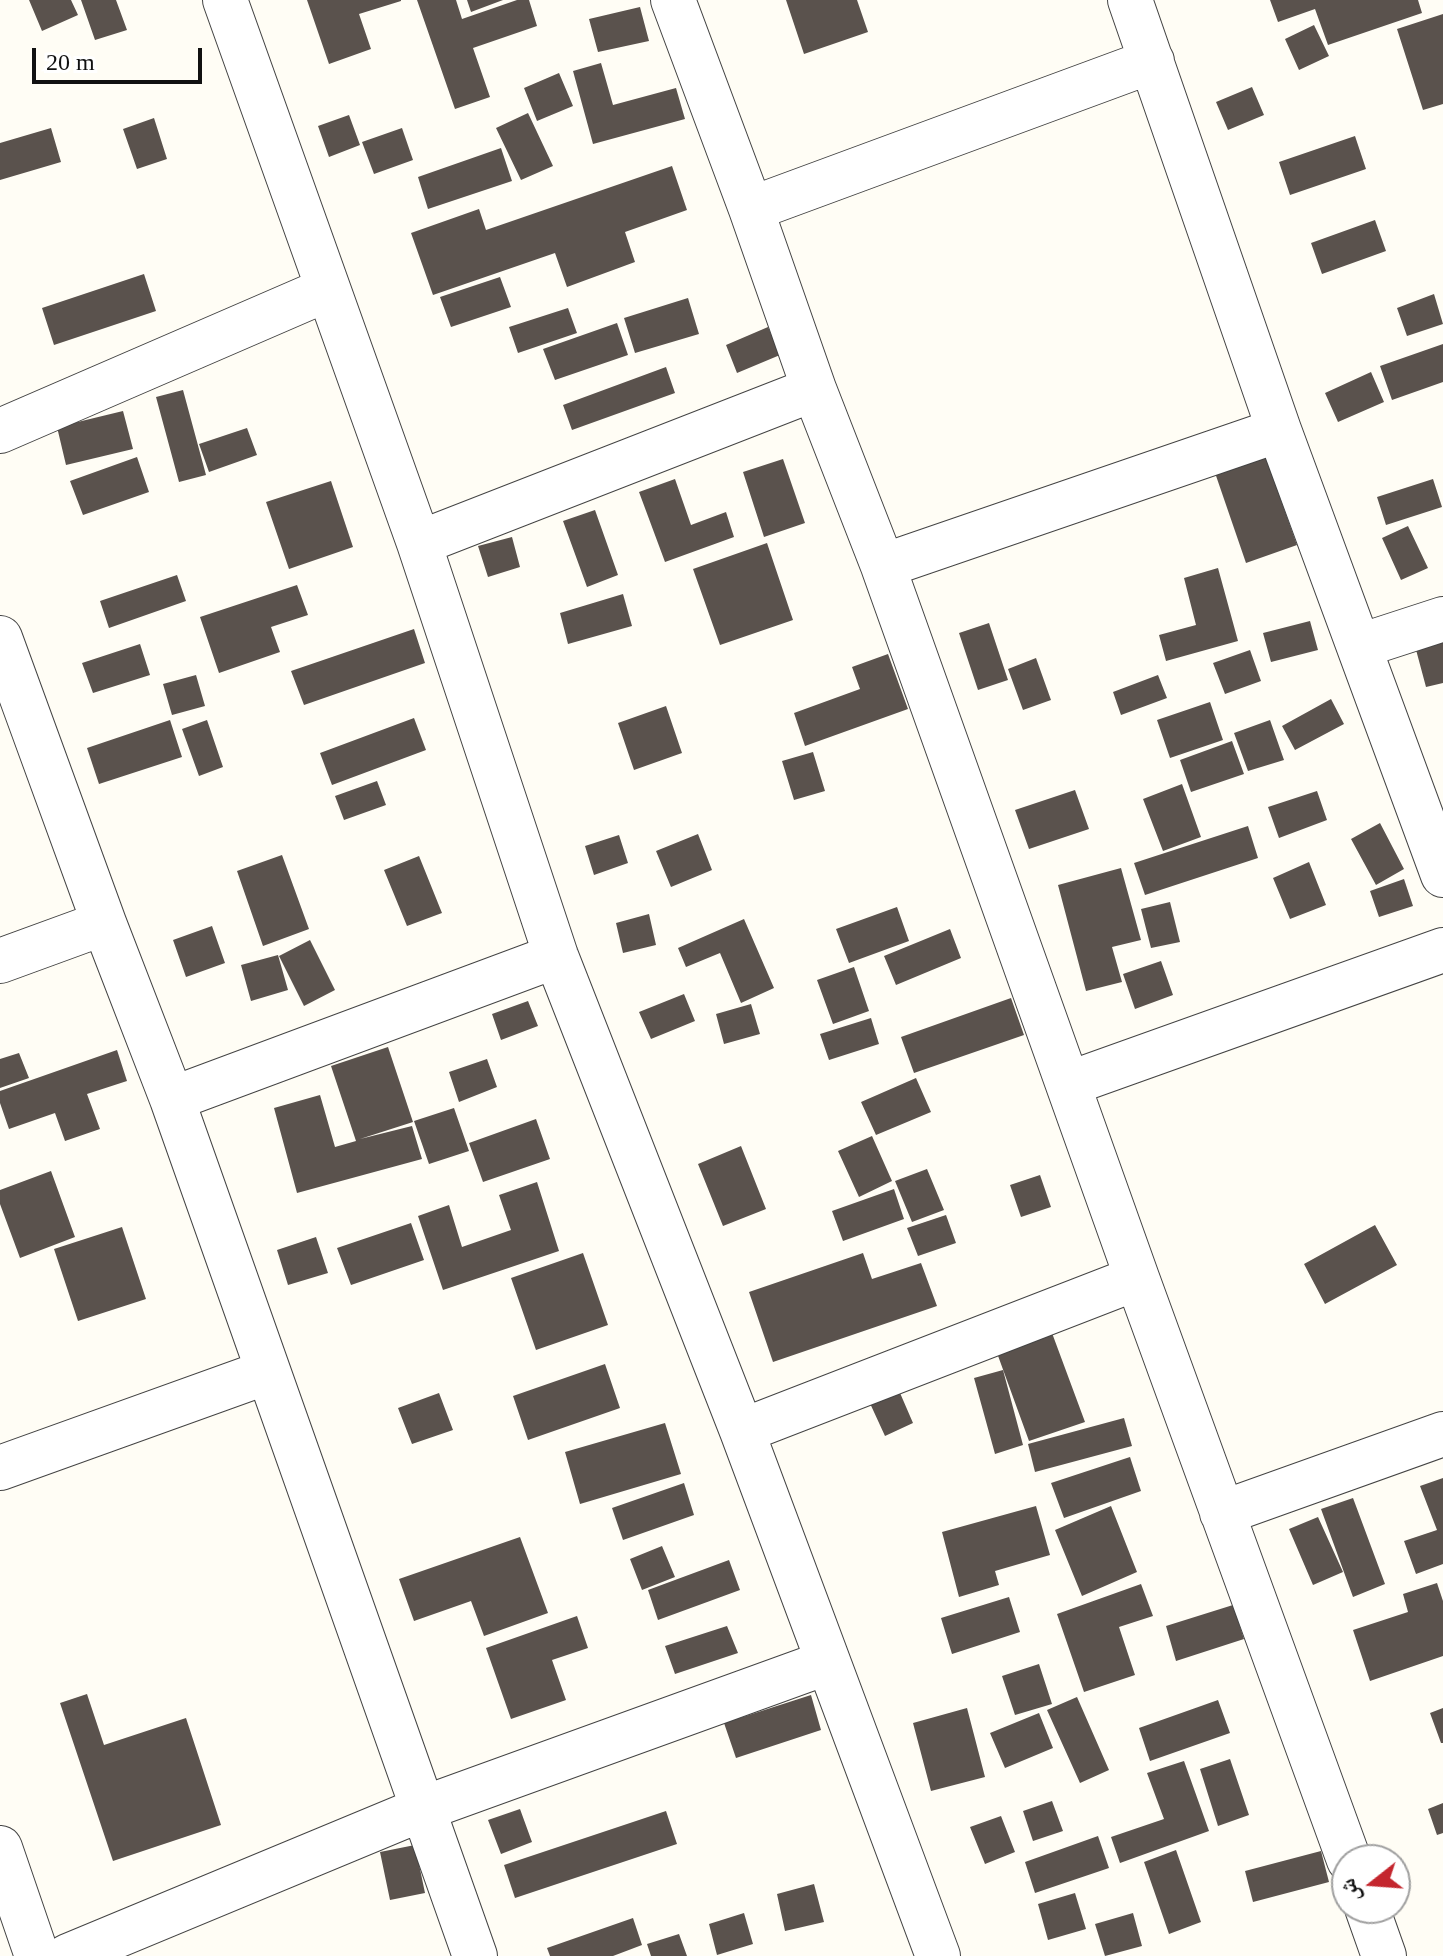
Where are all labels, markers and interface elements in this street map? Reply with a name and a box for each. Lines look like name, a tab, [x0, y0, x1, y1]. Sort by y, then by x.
scale bar	[36, 32, 206, 82]
text: 20 m	[46, 49, 95, 75]
north arrow	[1331, 1844, 1411, 1924]
text: ش	[1334, 1876, 1365, 1905]

